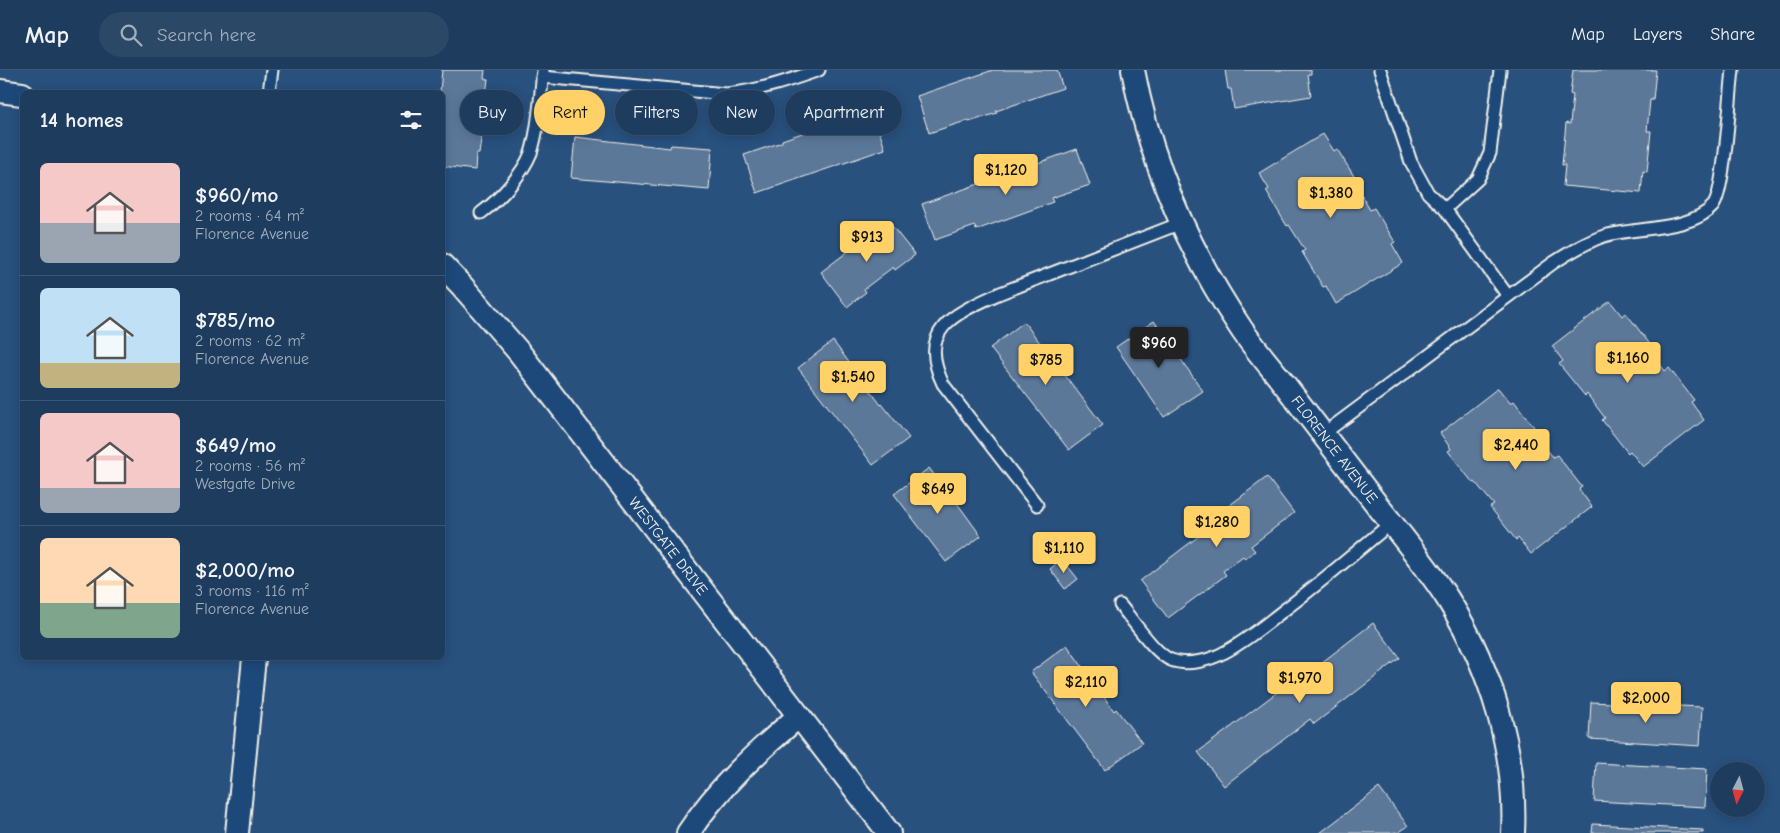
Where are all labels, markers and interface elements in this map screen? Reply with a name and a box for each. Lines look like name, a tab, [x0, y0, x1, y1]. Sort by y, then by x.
search box	[99, 12, 449, 57]
text: Map	[25, 21, 69, 49]
icon: search	[117, 21, 145, 49]
text: Search here	[157, 24, 256, 46]
text: Map	[1571, 24, 1605, 45]
text: Layers	[1633, 24, 1682, 45]
text: Share	[1710, 24, 1755, 45]
chip: Buy	[460, 90, 524, 135]
chip: Rent	[534, 90, 605, 135]
chip: Filters	[615, 90, 698, 135]
chip: New	[708, 90, 775, 135]
chip: Apartment	[785, 90, 902, 135]
icon: filters	[397, 106, 425, 134]
text: 14 homes	[40, 108, 123, 132]
pin: $1,120	[965, 154, 1047, 196]
text: $1,120	[985, 161, 1027, 179]
pin: $1,380	[1290, 176, 1372, 219]
icon: home	[80, 183, 140, 243]
text: $960/mo	[195, 183, 278, 207]
text: $1,380	[1309, 184, 1353, 202]
text: 2 rooms · 64 m²	[195, 207, 304, 225]
pin: $913	[837, 220, 897, 263]
text: Florence Avenue	[195, 225, 309, 243]
text: $913	[851, 228, 883, 246]
icon: home	[80, 308, 140, 368]
text: $785/mo	[195, 308, 275, 332]
pin: $960	[1129, 326, 1189, 369]
text: 2 rooms · 62 m²	[195, 332, 305, 350]
text: $960	[1141, 334, 1177, 352]
pin: $1,160	[1587, 342, 1669, 384]
pin: $785	[1016, 344, 1076, 386]
text: $1,160	[1607, 349, 1649, 367]
text: Florence Avenue	[195, 350, 309, 368]
text: $785	[1029, 351, 1063, 369]
pin: $1,540	[812, 360, 894, 403]
text: $1,540	[831, 368, 875, 386]
street label: FLORENCE AVENUE	[1287, 392, 1382, 507]
pin: $2,440	[1475, 428, 1557, 471]
icon: home	[80, 433, 140, 493]
text: $649/mo	[195, 433, 276, 457]
text: $2,440	[1494, 436, 1538, 454]
text: 2 rooms · 56 m²	[195, 457, 305, 475]
pin: $649	[908, 472, 968, 515]
text: Westgate Drive	[195, 475, 295, 493]
text: $649	[921, 480, 955, 498]
street label: WESTGATE DRIVE	[625, 493, 712, 599]
pin: $1,280	[1176, 506, 1258, 548]
text: $1,280	[1195, 513, 1239, 531]
pin: $1,110	[1023, 532, 1105, 574]
text: $1,110	[1044, 539, 1084, 557]
icon: home	[80, 558, 140, 618]
text: $2,000/mo	[195, 558, 295, 582]
text: 3 rooms · 116 m²	[195, 582, 309, 600]
text: Florence Avenue	[195, 600, 309, 618]
pin: $1,970	[1259, 662, 1341, 704]
pin: $2,110	[1045, 666, 1127, 708]
text: $1,970	[1278, 669, 1322, 687]
text: $2,110	[1065, 673, 1107, 691]
pin: $2,000	[1605, 682, 1687, 724]
text: $2,000	[1622, 689, 1670, 707]
north arrow	[1710, 762, 1765, 818]
map controls	[1710, 762, 1765, 817]

